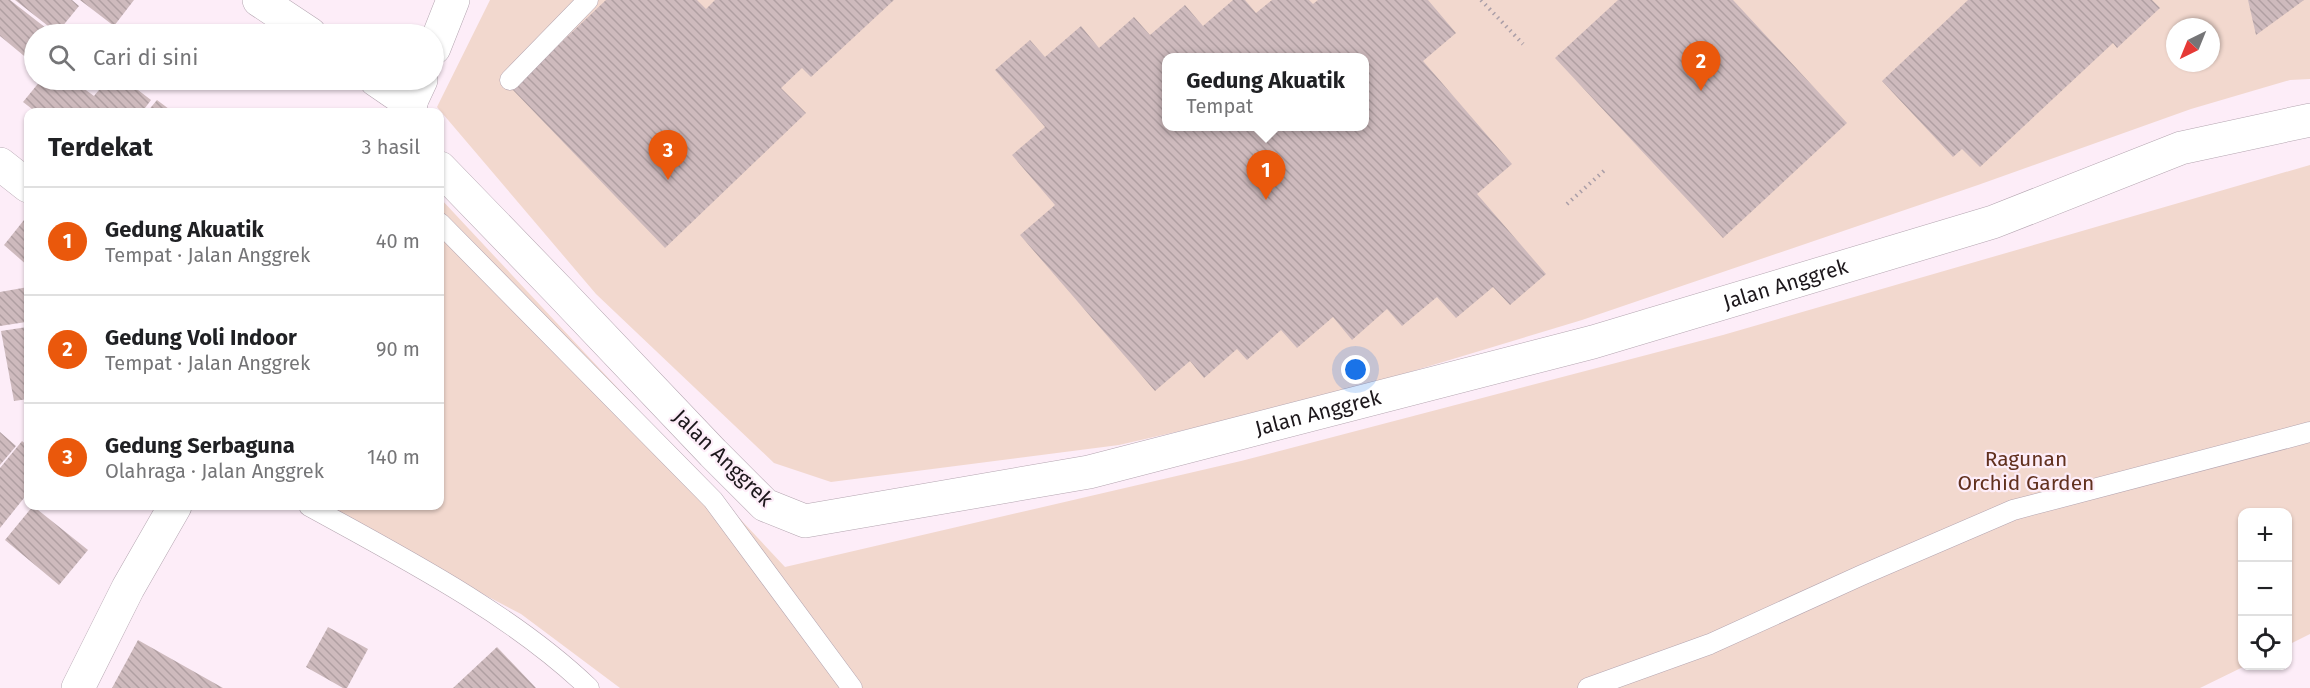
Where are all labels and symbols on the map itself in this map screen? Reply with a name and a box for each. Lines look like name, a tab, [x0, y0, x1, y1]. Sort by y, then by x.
north arrow	[2166, 18, 2220, 72]
pin: 2	[1682, 42, 1720, 91]
pin: 3	[648, 130, 688, 180]
pin: 1	[1246, 150, 1286, 200]
street label: Jalan Anggrek	[1720, 253, 1851, 315]
your location	[1341, 355, 1370, 384]
street label: Jalan Anggrek	[1252, 384, 1384, 442]
street label: Jalan Anggrek	[668, 404, 779, 512]
park label: Ragunan Orchid Garden	[1958, 446, 2094, 496]

